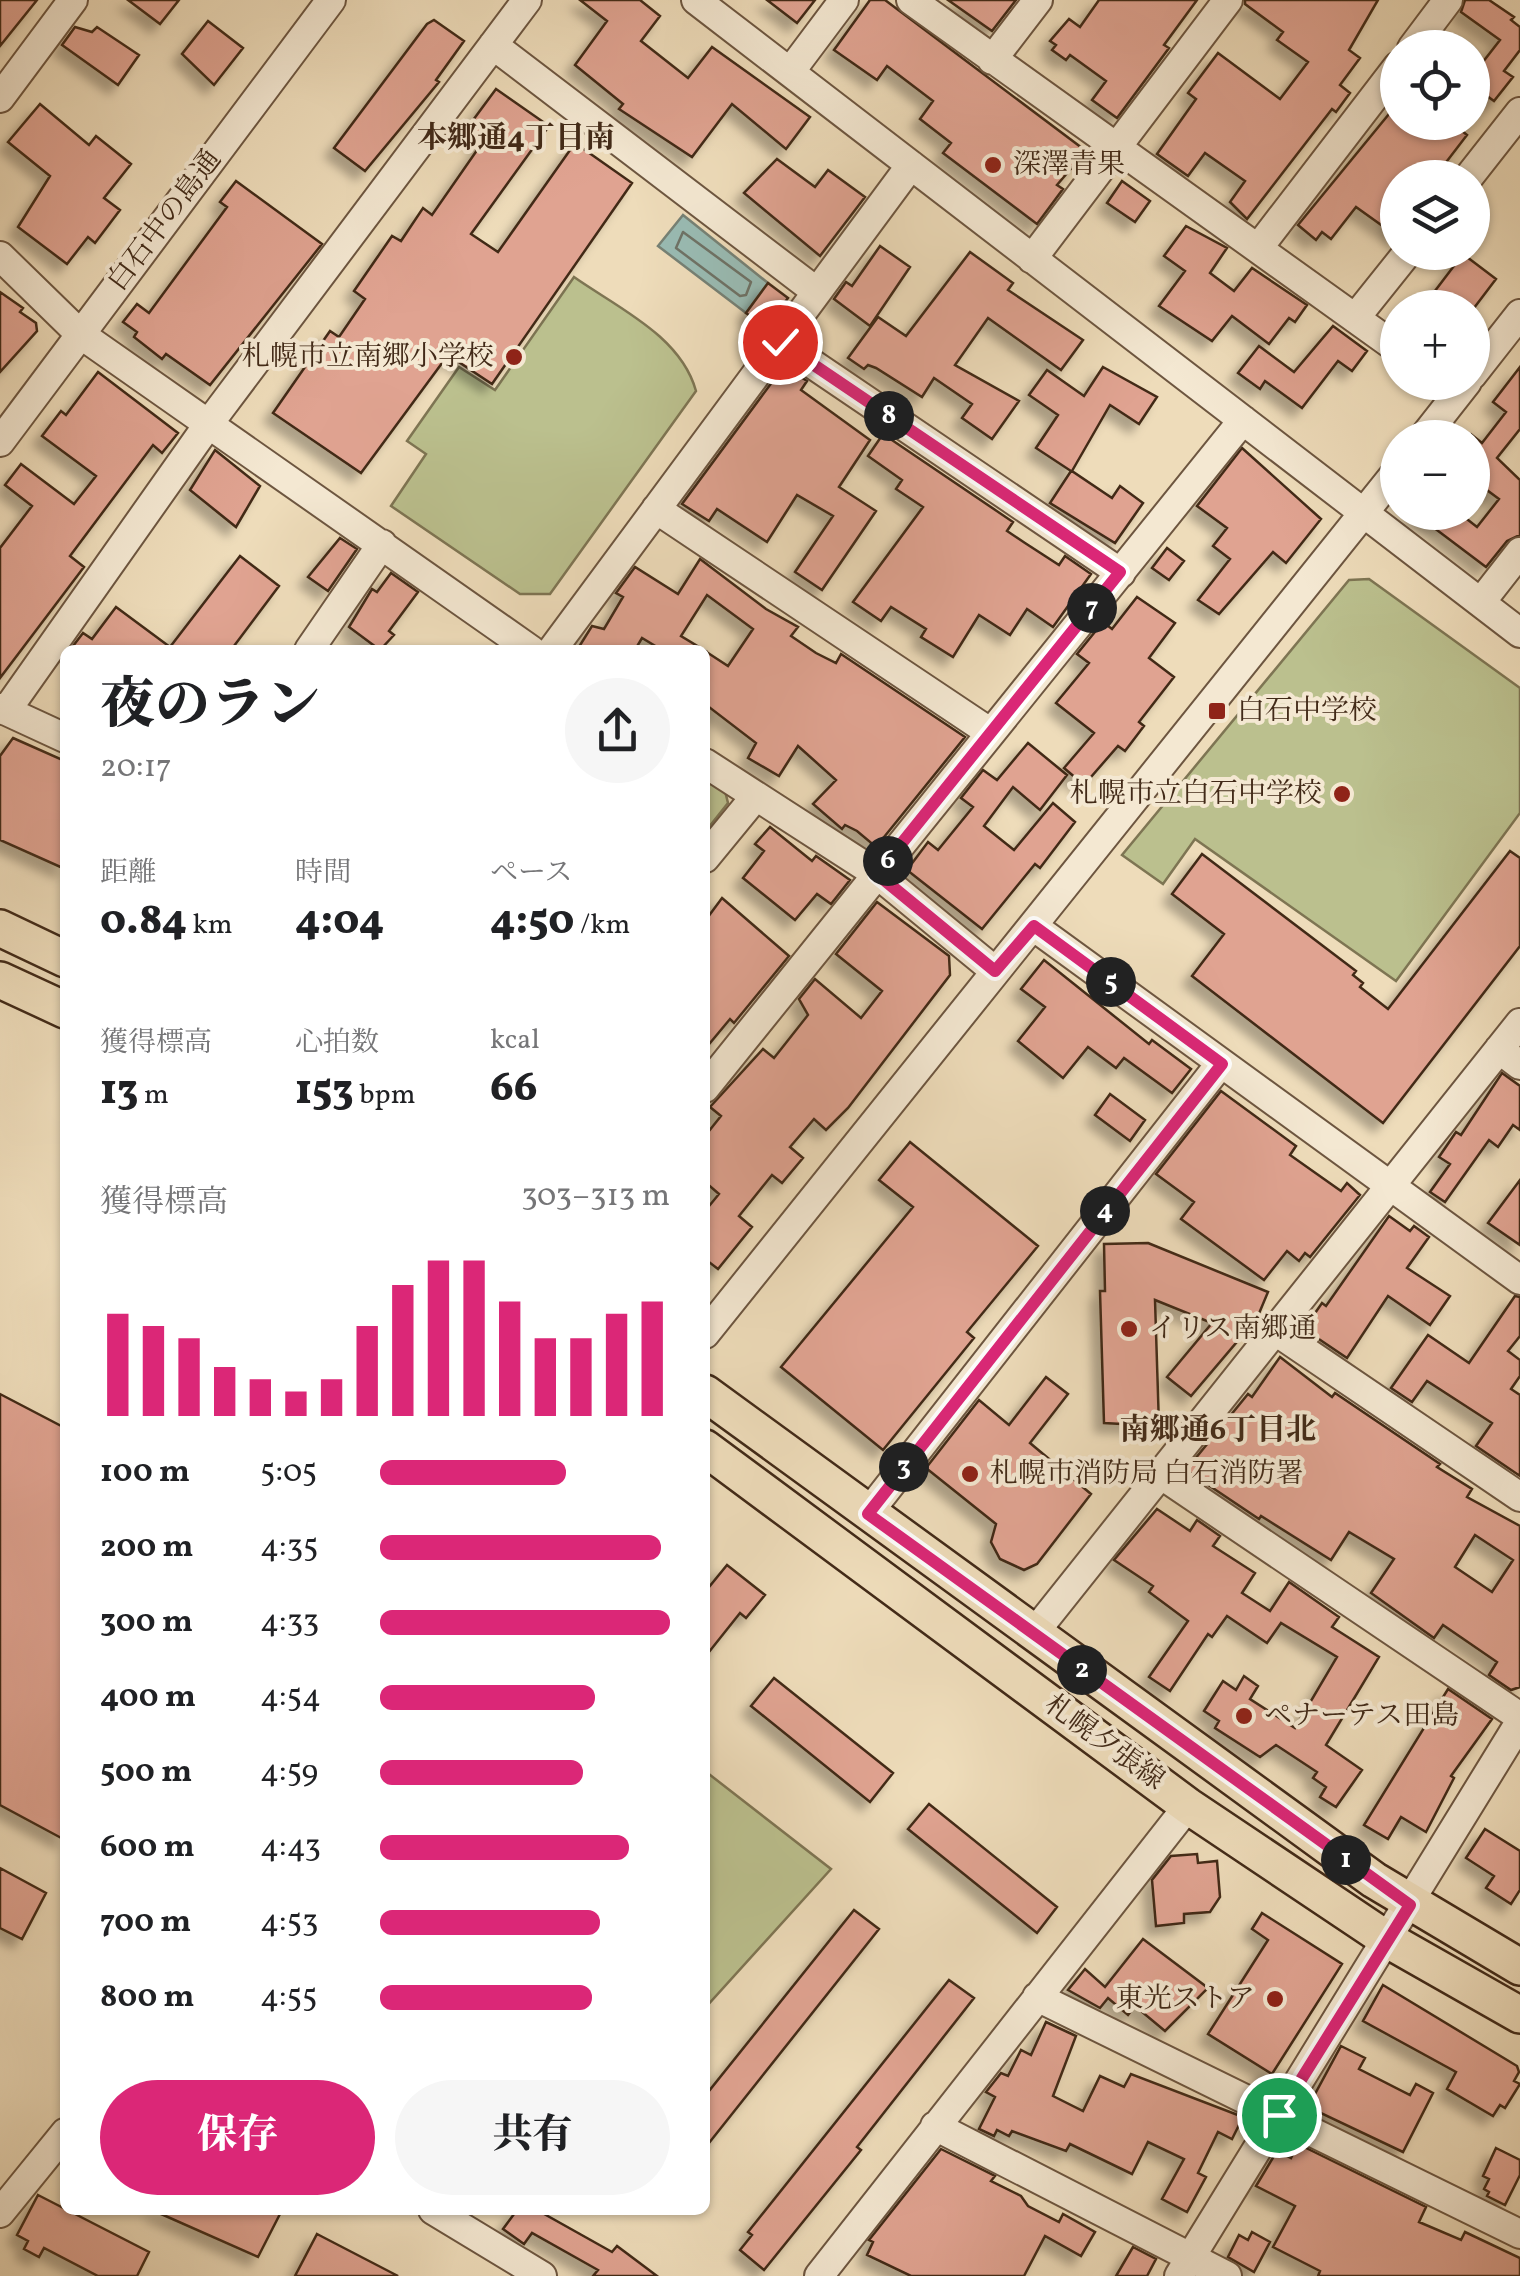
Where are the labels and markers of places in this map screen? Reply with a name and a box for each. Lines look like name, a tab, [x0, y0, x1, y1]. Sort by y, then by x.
place label: 深澤青果	[1013, 146, 1125, 185]
marker: 深澤青果	[982, 154, 1004, 176]
pin	[738, 300, 823, 385]
place label: 札幌市立南郷小学校	[242, 338, 494, 377]
marker: 札幌市立南郷小学校	[503, 346, 525, 368]
pin: 8	[864, 391, 914, 441]
pin: 7	[1067, 583, 1117, 633]
place label: 白石中学校	[1237, 692, 1377, 731]
marker: 白石中学校	[1206, 700, 1228, 722]
place label: 札幌市立白石中学校	[1070, 775, 1322, 814]
marker: 札幌市立白石中学校	[1331, 783, 1353, 805]
pin: 6	[863, 836, 913, 886]
pin: 5	[1086, 957, 1136, 1007]
pin: 4	[1080, 1186, 1130, 1236]
place label: イリス南郷通	[1149, 1310, 1316, 1349]
marker: イリス南郷通	[1118, 1318, 1140, 1340]
pin: 3	[879, 1442, 929, 1492]
place label: 札幌市消防局 白石消防署	[990, 1455, 1304, 1494]
marker: 札幌市消防局 白石消防署	[959, 1463, 981, 1485]
pin: 2	[1057, 1645, 1107, 1695]
place label: ペナーテス田島	[1264, 1697, 1459, 1736]
marker: ペナーテス田島	[1233, 1705, 1255, 1727]
pin: 1	[1321, 1835, 1371, 1885]
place label: 東光ストア	[1116, 1980, 1255, 2019]
marker: 東光ストア	[1264, 1988, 1286, 2010]
pin	[1237, 2073, 1322, 2158]

